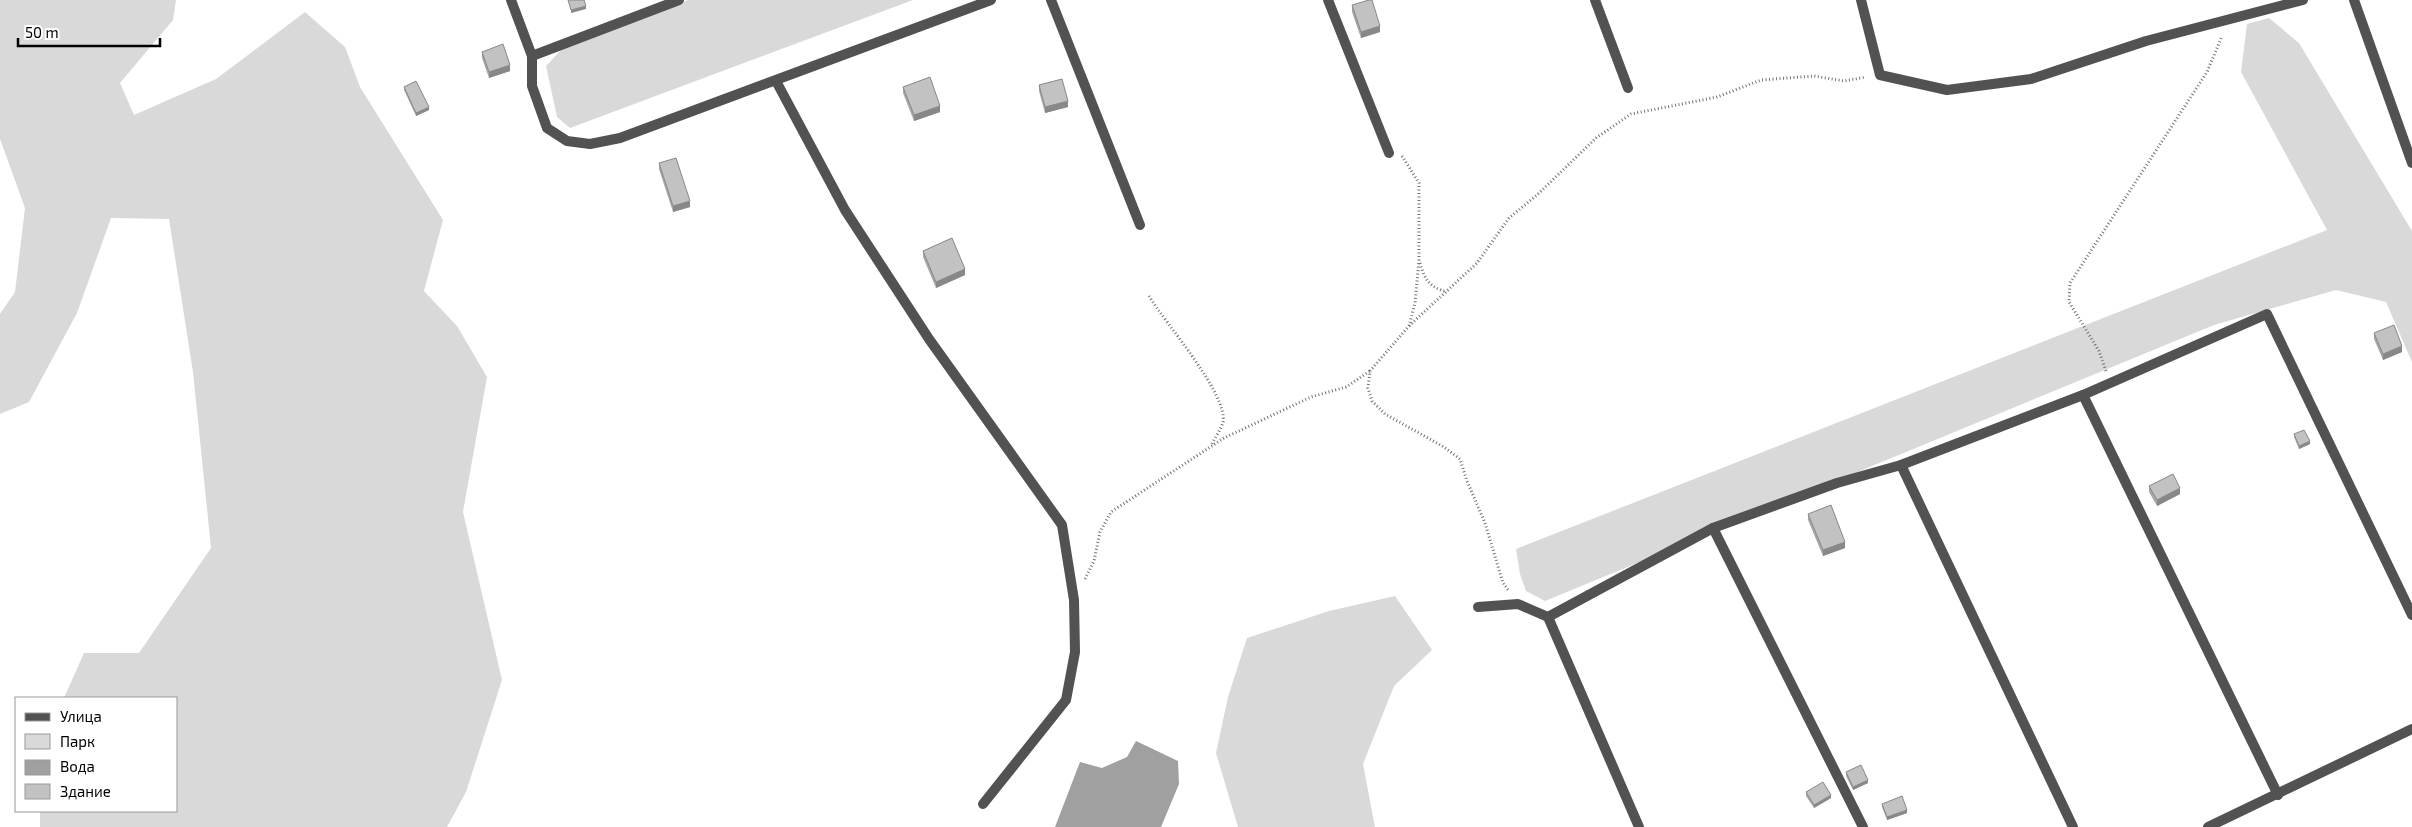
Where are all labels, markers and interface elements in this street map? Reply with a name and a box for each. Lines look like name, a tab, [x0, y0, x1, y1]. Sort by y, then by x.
scale bar	[18, 15, 160, 47]
text: 50 m	[25, 23, 59, 41]
legend	[15, 697, 178, 812]
text: Улица	[60, 707, 102, 725]
text: Парк	[60, 732, 95, 750]
text: Вода	[60, 757, 95, 775]
text: Здание	[60, 782, 111, 800]

